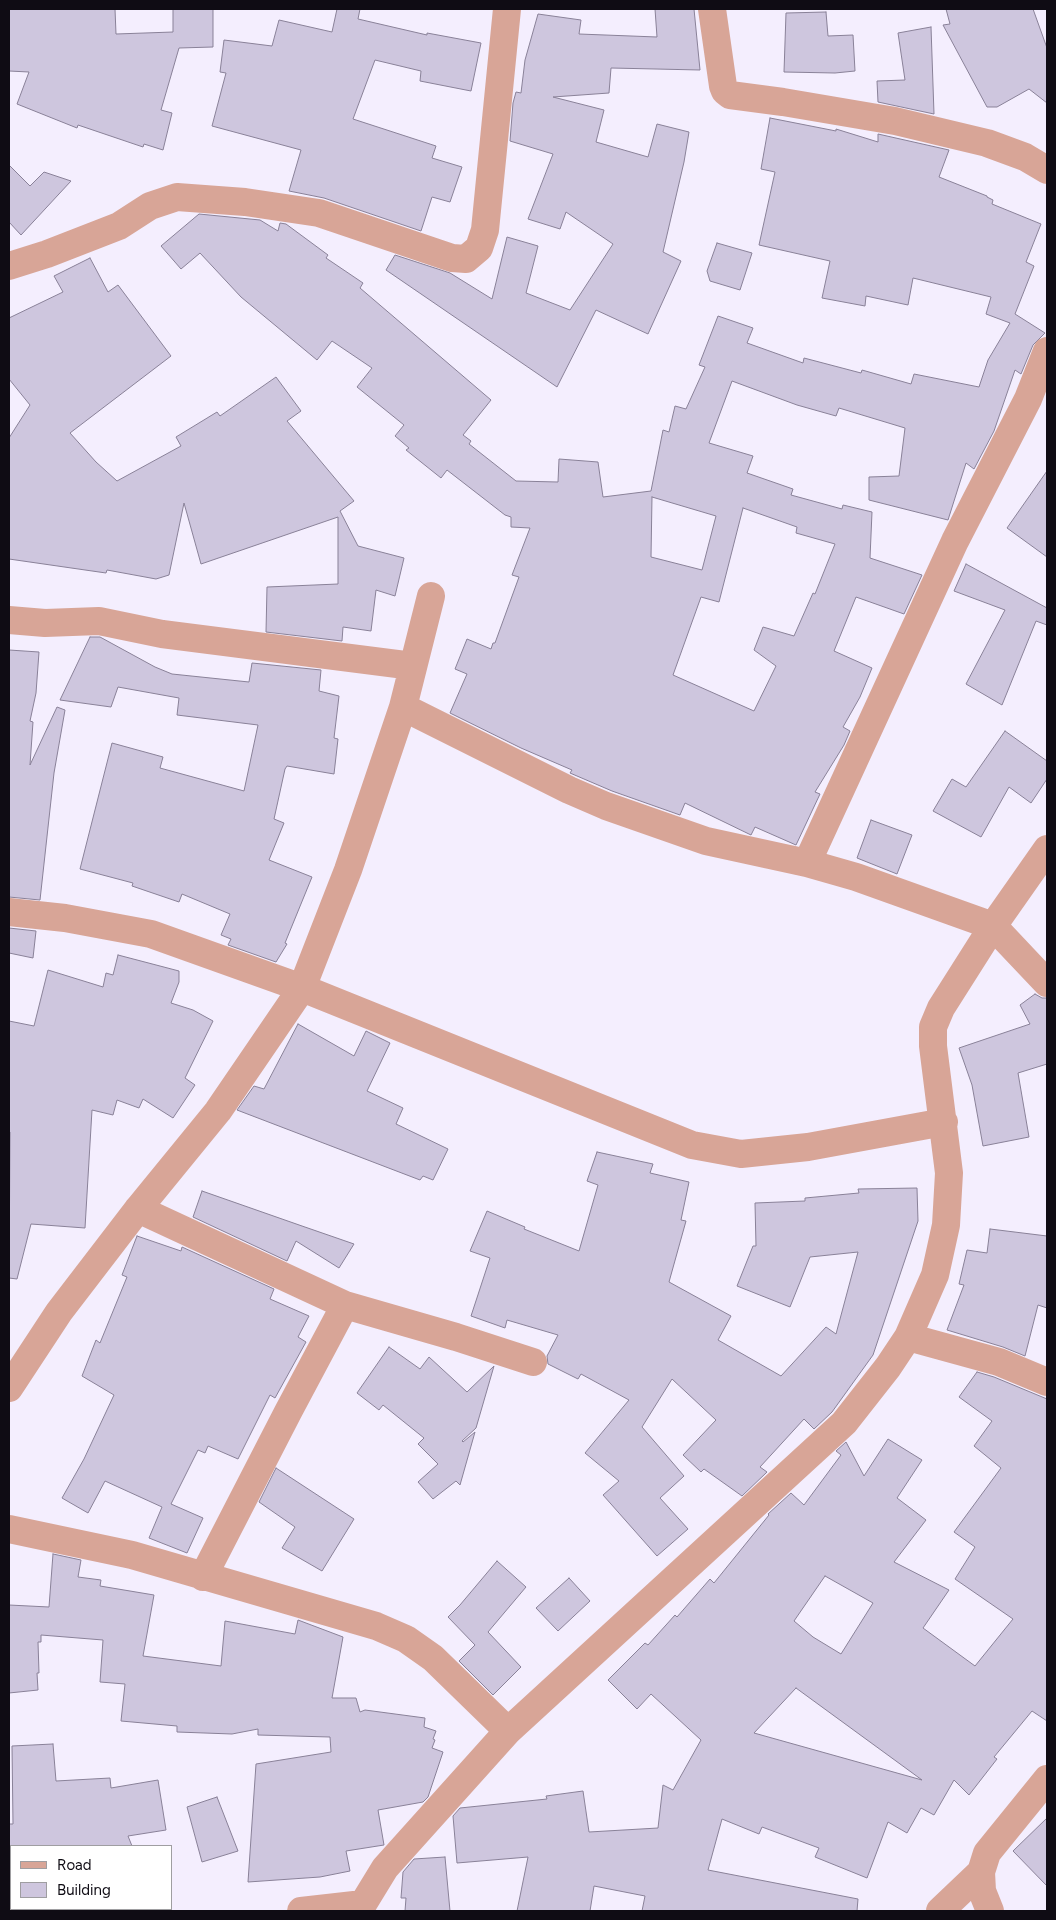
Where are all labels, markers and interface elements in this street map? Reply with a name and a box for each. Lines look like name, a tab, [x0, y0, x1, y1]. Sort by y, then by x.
legend	[10, 1845, 172, 1910]
text: Road	[57, 1856, 92, 1874]
text: Building	[57, 1881, 111, 1899]

